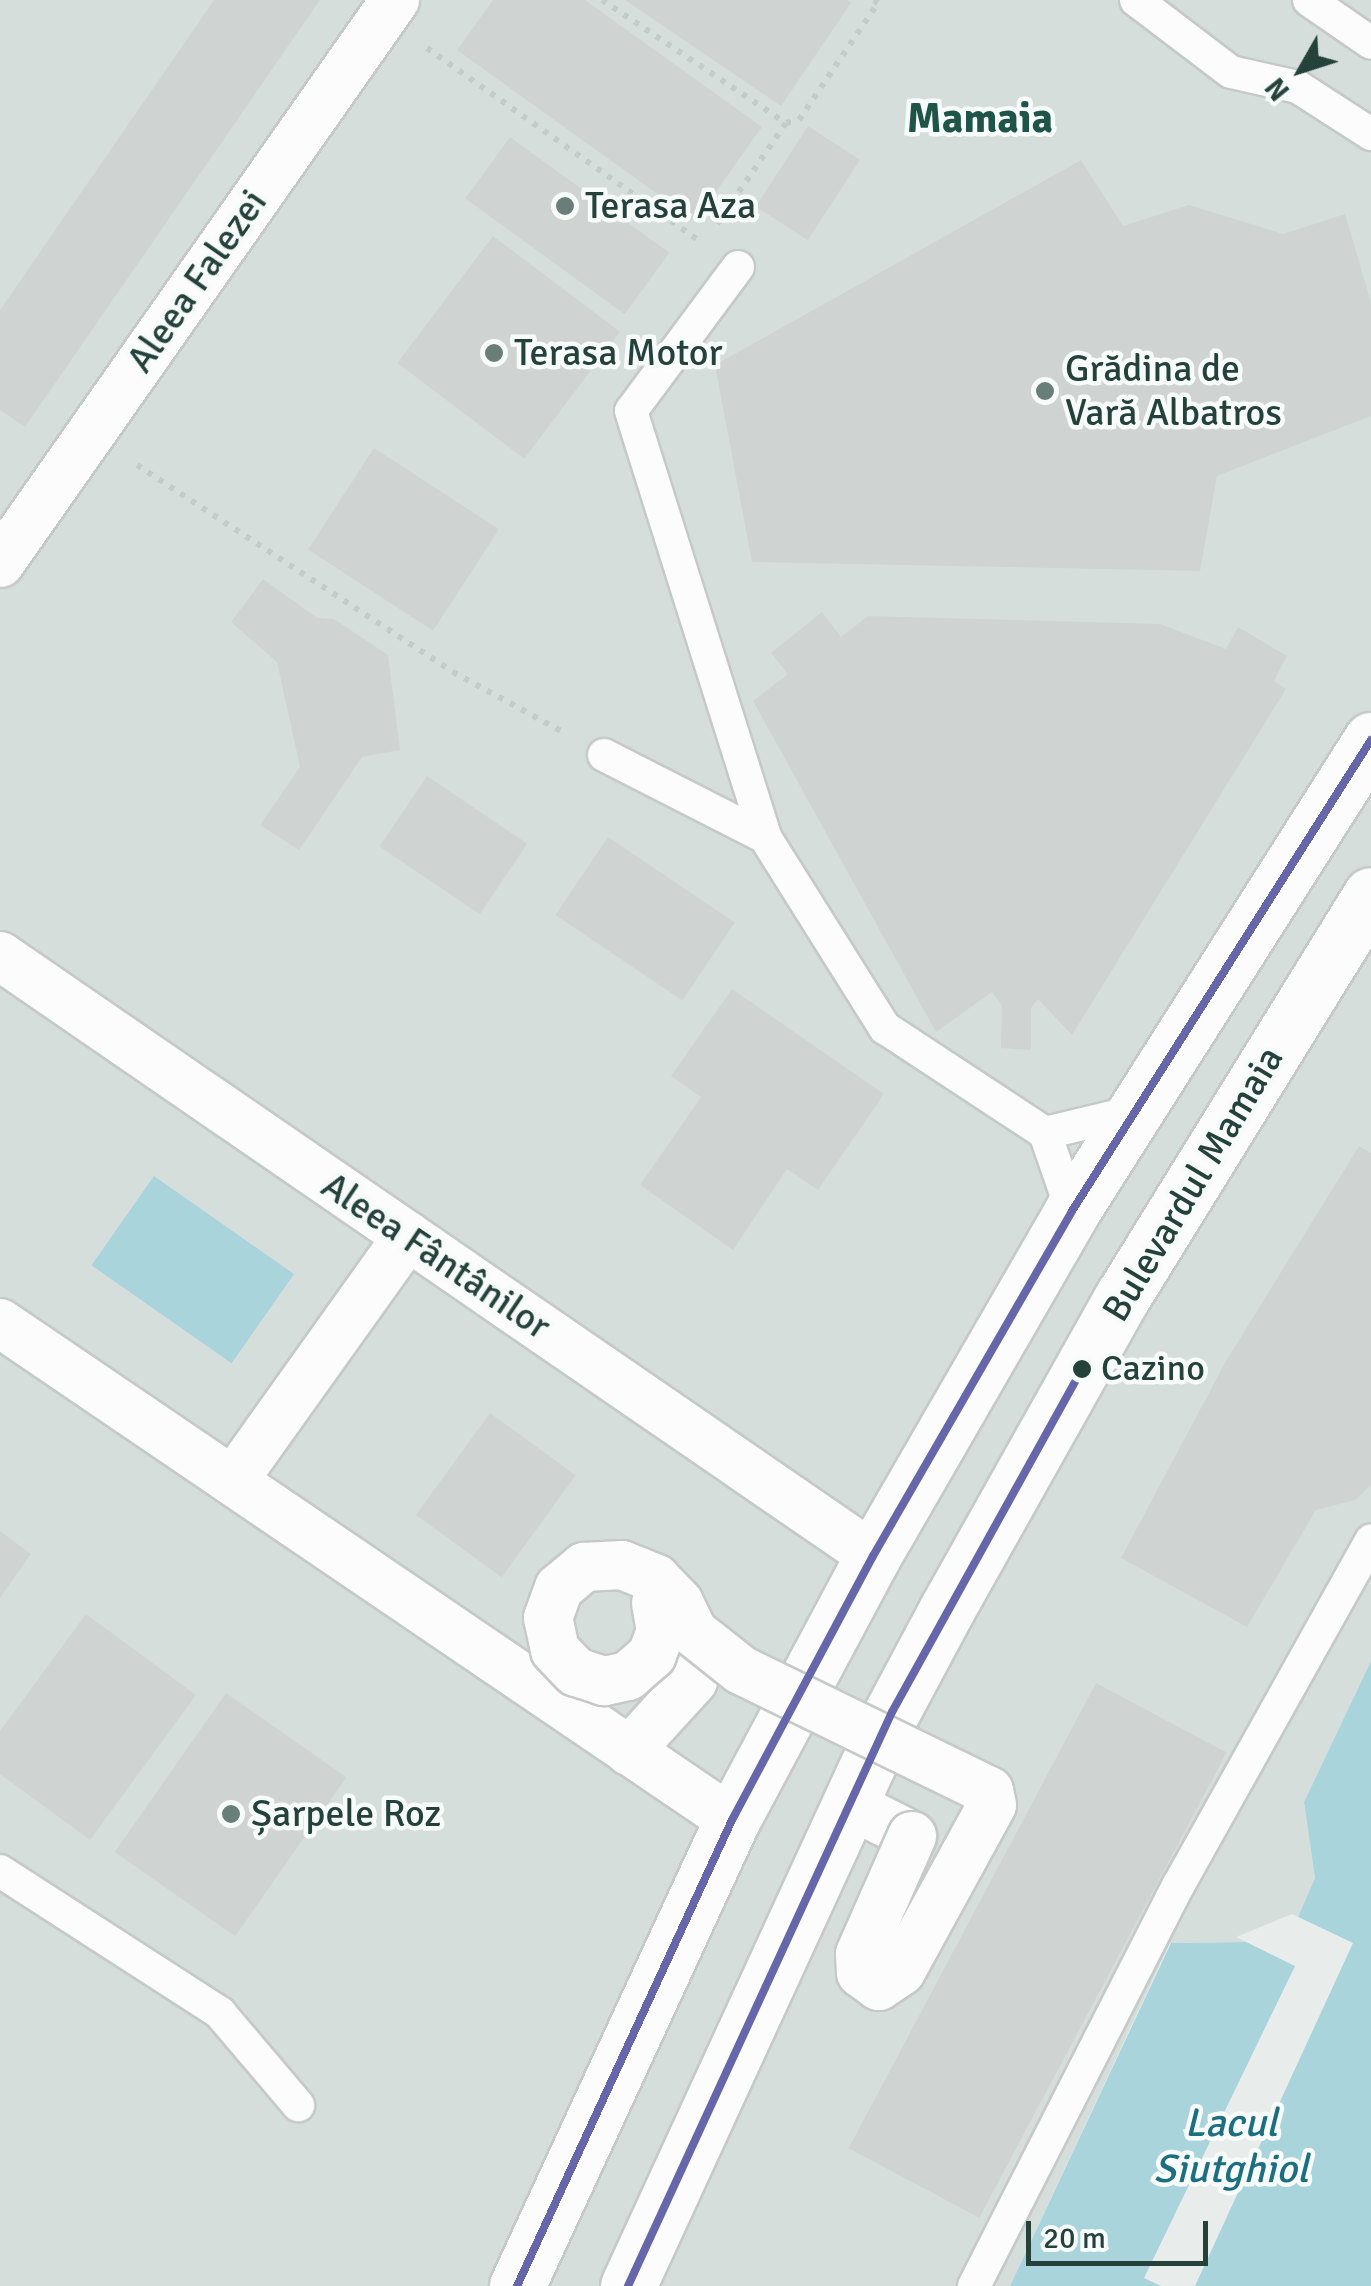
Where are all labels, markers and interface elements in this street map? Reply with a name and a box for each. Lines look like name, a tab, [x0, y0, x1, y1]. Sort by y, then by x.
north arrow	[1251, 20, 1351, 120]
text: N	[1258, 71, 1297, 107]
district label: Mamaia	[907, 94, 1053, 144]
street label: Aleea Falezei	[117, 181, 277, 381]
place label: Terasa Aza	[585, 183, 756, 229]
marker: Terasa Aza	[554, 195, 576, 217]
place label: Terasa Motor	[514, 330, 723, 376]
marker: Terasa Motor	[483, 342, 505, 364]
place label: Grădina de Vară Albatros	[1065, 346, 1282, 436]
marker: Grădina de Vară Albatros	[1034, 380, 1056, 402]
street label: Bulevardul Mamaia	[1093, 1038, 1293, 1330]
street label: Aleea Fântânilor	[313, 1163, 559, 1349]
place label: Cazino	[1101, 1347, 1205, 1391]
marker: Cazino	[1072, 1359, 1092, 1379]
place label: Șarpele Roz	[251, 1791, 441, 1837]
marker: Șarpele Roz	[220, 1803, 242, 1825]
water label: Lacul Siutghiol	[1153, 2099, 1309, 2193]
scale bar	[1031, 2201, 1214, 2263]
text: 20 m	[1043, 2220, 1106, 2257]

